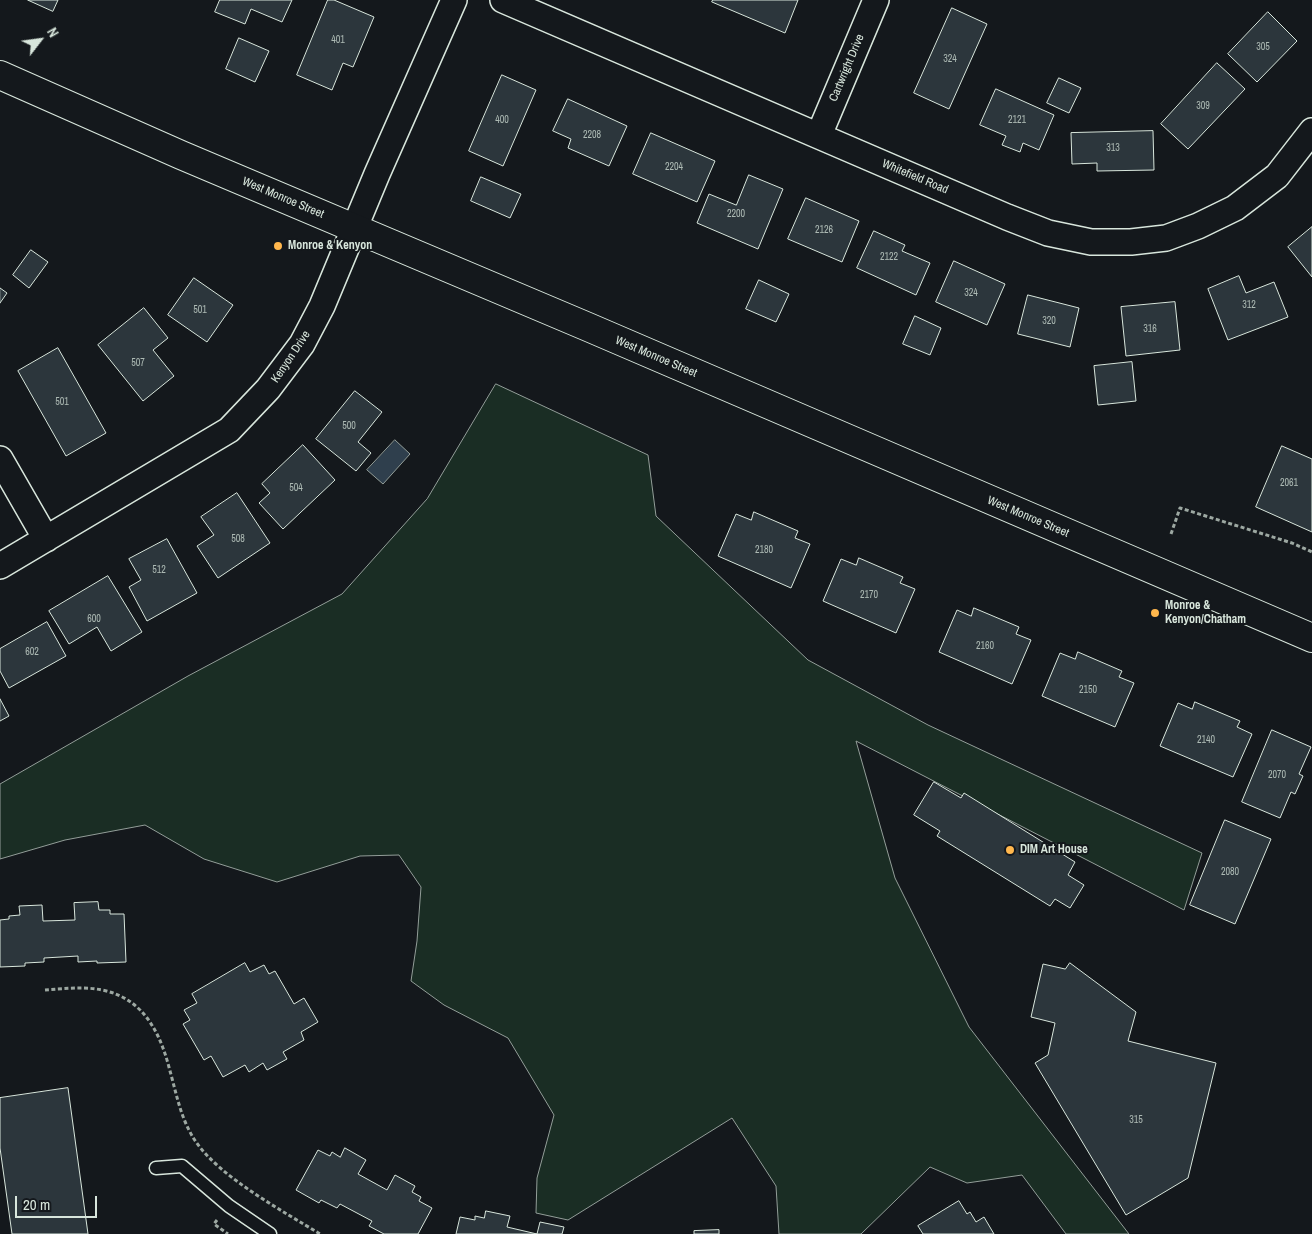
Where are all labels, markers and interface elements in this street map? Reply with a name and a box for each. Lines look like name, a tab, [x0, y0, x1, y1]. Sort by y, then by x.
north arrow	[15, 15, 65, 65]
text: N	[43, 24, 63, 41]
street label: Cartwright Drive	[826, 32, 868, 104]
house number: 401	[331, 34, 345, 46]
house number: 305	[1256, 41, 1270, 53]
house number: 324	[943, 53, 957, 65]
house number: 309	[1196, 100, 1210, 112]
house number: 400	[495, 114, 509, 126]
house number: 2121	[1008, 114, 1026, 126]
house number: 2208	[583, 129, 601, 141]
house number: 313	[1106, 142, 1120, 154]
street label: Whitefield Road	[880, 157, 950, 197]
house number: 2204	[665, 161, 683, 173]
street label: West Monroe Street	[240, 174, 326, 222]
house number: 2200	[727, 208, 745, 220]
house number: 2126	[815, 224, 833, 236]
place label: Monroe & Kenyon	[288, 239, 372, 253]
marker: Monroe & Kenyon	[272, 240, 284, 252]
house number: 2122	[880, 251, 898, 263]
house number: 324	[964, 287, 978, 299]
house number: 312	[1242, 299, 1256, 311]
house number: 501	[193, 304, 207, 316]
house number: 320	[1042, 315, 1056, 327]
house number: 316	[1143, 323, 1157, 335]
street label: Kenyon Drive	[268, 328, 314, 386]
street label: West Monroe Street	[613, 333, 699, 381]
house number: 507	[131, 357, 145, 369]
house number: 501	[55, 396, 69, 408]
house number: 500	[342, 420, 356, 432]
house number: 2061	[1280, 477, 1298, 489]
house number: 504	[289, 482, 303, 494]
street label: West Monroe Street	[985, 493, 1071, 541]
house number: 508	[231, 533, 245, 545]
house number: 2180	[755, 544, 773, 556]
house number: 512	[152, 564, 166, 576]
house number: 2170	[860, 589, 878, 601]
place label: Monroe & Kenyon/Chatham	[1165, 599, 1246, 627]
marker: Monroe & Kenyon/Chatham	[1149, 607, 1161, 619]
house number: 600	[87, 613, 101, 625]
house number: 2160	[976, 640, 994, 652]
house number: 602	[25, 646, 39, 658]
house number: 2150	[1079, 684, 1097, 696]
house number: 2140	[1197, 734, 1215, 746]
house number: 2070	[1268, 769, 1286, 781]
place label: DIM Art House	[1020, 843, 1088, 857]
marker: DIM Art House	[1004, 844, 1016, 856]
house number: 2080	[1221, 866, 1239, 878]
house number: 315	[1129, 1114, 1143, 1126]
scale bar	[18, 1186, 100, 1218]
text: 20 m	[23, 1194, 50, 1215]

